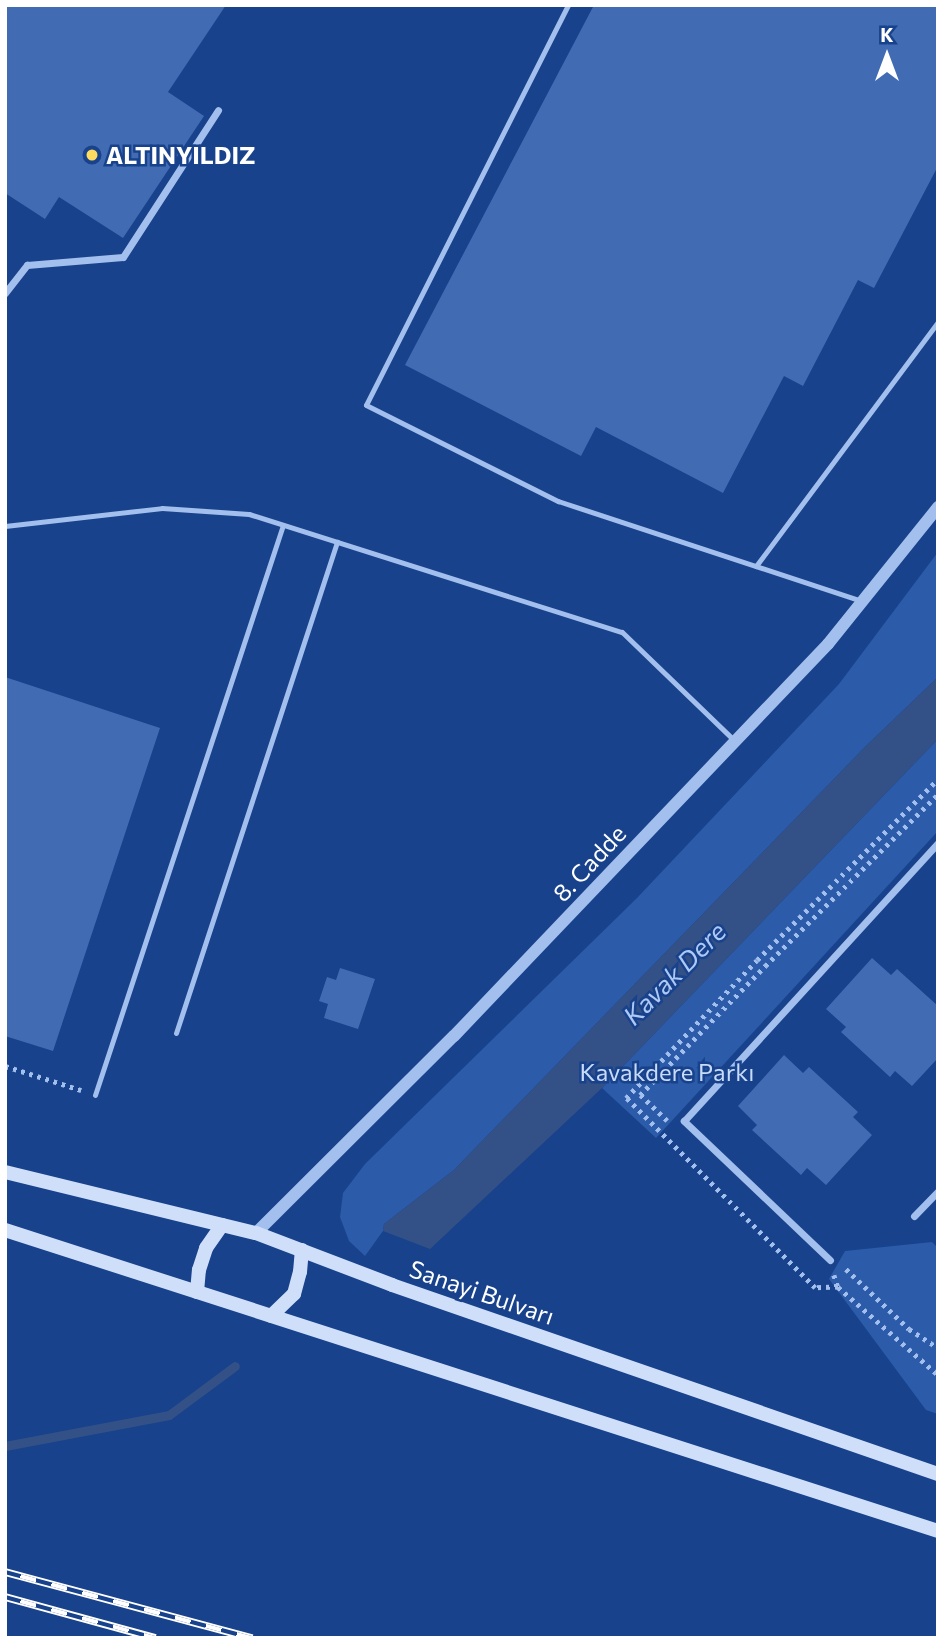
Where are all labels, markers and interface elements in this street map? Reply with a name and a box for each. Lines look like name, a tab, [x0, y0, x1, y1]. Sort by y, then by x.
north arrow	[852, 21, 922, 91]
text: K	[880, 23, 894, 46]
place label: ALTINYILDIZ	[106, 141, 255, 169]
marker: ALTINYILDIZ	[84, 147, 100, 163]
street label: 8. Cadde	[546, 819, 632, 907]
water label: Kavak Dere	[616, 915, 732, 1031]
park label: Kavakdere Parkı	[580, 1058, 754, 1086]
street label: Sanayi Bulvarı	[406, 1254, 558, 1330]

